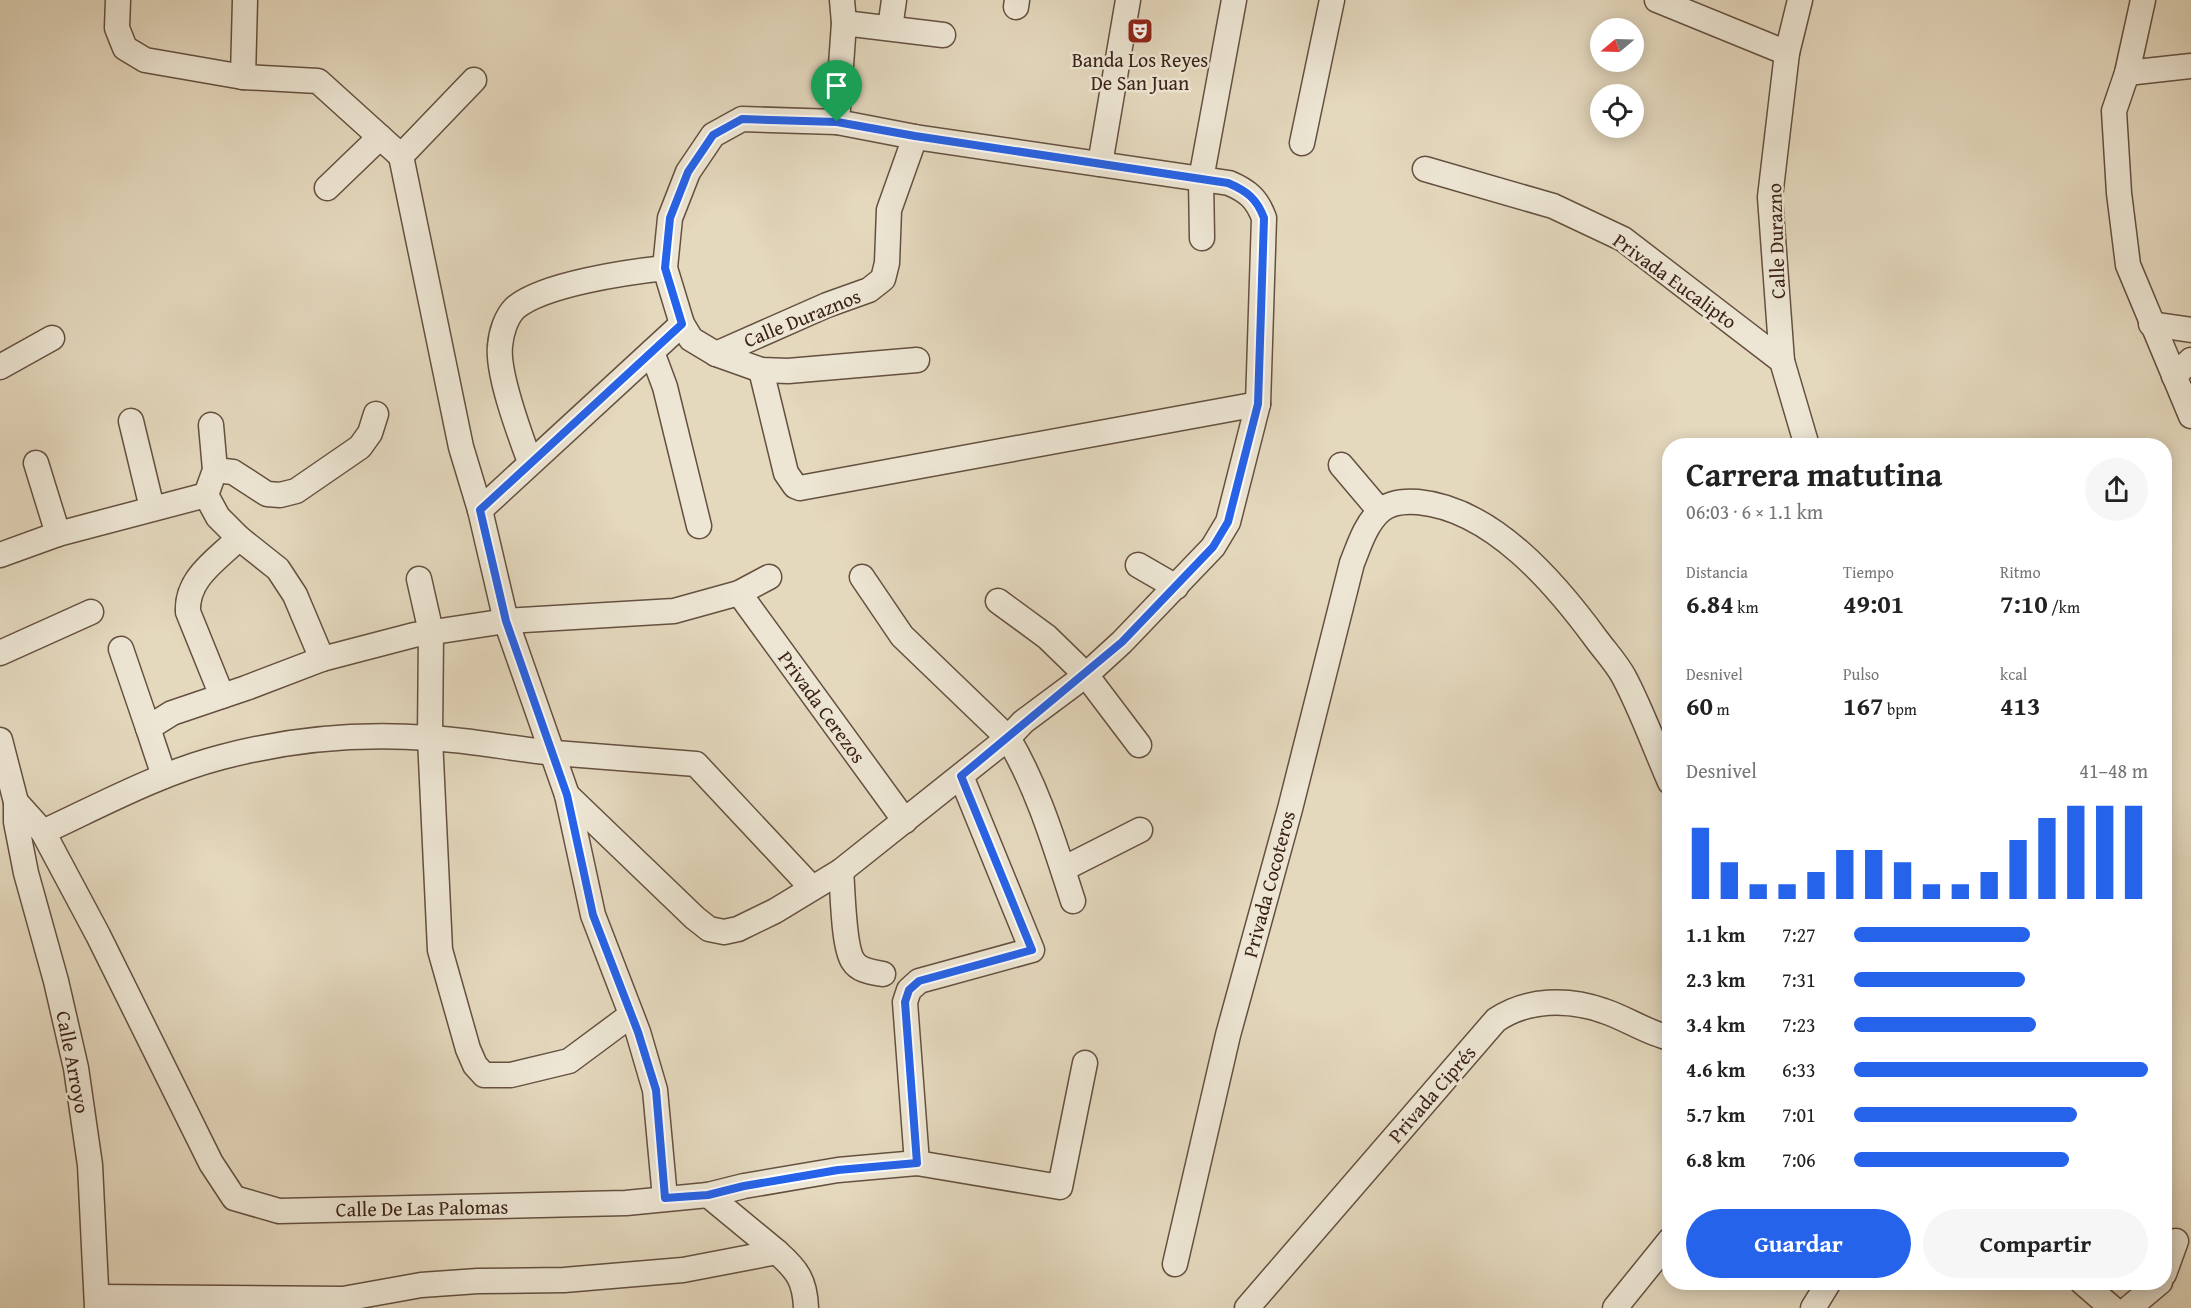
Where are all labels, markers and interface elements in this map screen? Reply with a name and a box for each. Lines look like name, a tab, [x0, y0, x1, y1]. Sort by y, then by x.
theatre icon: Banda Los Reyes De San Juan	[1125, 16, 1155, 46]
north arrow	[1590, 18, 1644, 72]
map controls	[1590, 18, 1644, 138]
place label: Banda Los Reyes De San Juan	[1072, 45, 1208, 97]
pin	[811, 60, 862, 122]
icon: arrive	[820, 69, 853, 102]
button: locate	[1590, 84, 1644, 138]
street label: Calle Durazno	[1759, 183, 1792, 299]
street label: Privada Eucalipto	[1607, 226, 1743, 335]
street label: Calle Duraznos	[739, 281, 865, 354]
text: Carrera matutina	[1686, 450, 1942, 498]
button: share	[2085, 458, 2148, 521]
text: 06:03 · 6 × 1.1 km	[1686, 497, 1823, 526]
text: Distancia	[1686, 560, 1748, 584]
text: Tiempo	[1843, 560, 1894, 584]
text: Ritmo	[2000, 560, 2041, 584]
text: 6.84	[1686, 584, 1734, 623]
text: 49:01	[1843, 584, 1904, 623]
text: 7:10	[2000, 584, 2048, 623]
text: km	[1734, 595, 1758, 619]
text: /km	[2048, 595, 2080, 619]
street label: Privada Cerezos	[772, 645, 873, 769]
text: Desnivel	[1686, 662, 1743, 686]
text: Pulso	[1843, 662, 1879, 686]
text: kcal	[2000, 662, 2027, 686]
text: 60	[1686, 686, 1713, 725]
text: 167	[1843, 686, 1883, 725]
text: 413	[2000, 686, 2040, 725]
text: m	[1713, 697, 1730, 721]
text: bpm	[1883, 697, 1917, 721]
text: Desnivel	[1686, 756, 1757, 785]
text: 41–48 m	[2079, 756, 2148, 785]
street label: Privada Cocoteros	[1235, 807, 1302, 960]
text: 1.1 km	[1686, 920, 1745, 949]
text: 7:27	[1782, 920, 1816, 949]
text: 2.3 km	[1686, 965, 1745, 994]
text: 7:31	[1782, 965, 1816, 994]
street label: Calle Arroyo	[49, 1008, 98, 1116]
text: 3.4 km	[1686, 1010, 1745, 1039]
text: 7:23	[1782, 1010, 1816, 1039]
street label: Privada Ciprés	[1381, 1038, 1482, 1149]
text: 4.6 km	[1686, 1055, 1745, 1084]
text: 6:33	[1782, 1055, 1816, 1084]
text: 5.7 km	[1686, 1100, 1745, 1129]
text: 7:01	[1782, 1100, 1816, 1129]
text: 6.8 km	[1686, 1145, 1745, 1174]
text: 7:06	[1782, 1145, 1816, 1174]
street label: Calle De Las Palomas	[335, 1191, 509, 1224]
button: Guardar	[1686, 1209, 1911, 1278]
button: Compartir	[1923, 1209, 2148, 1278]

